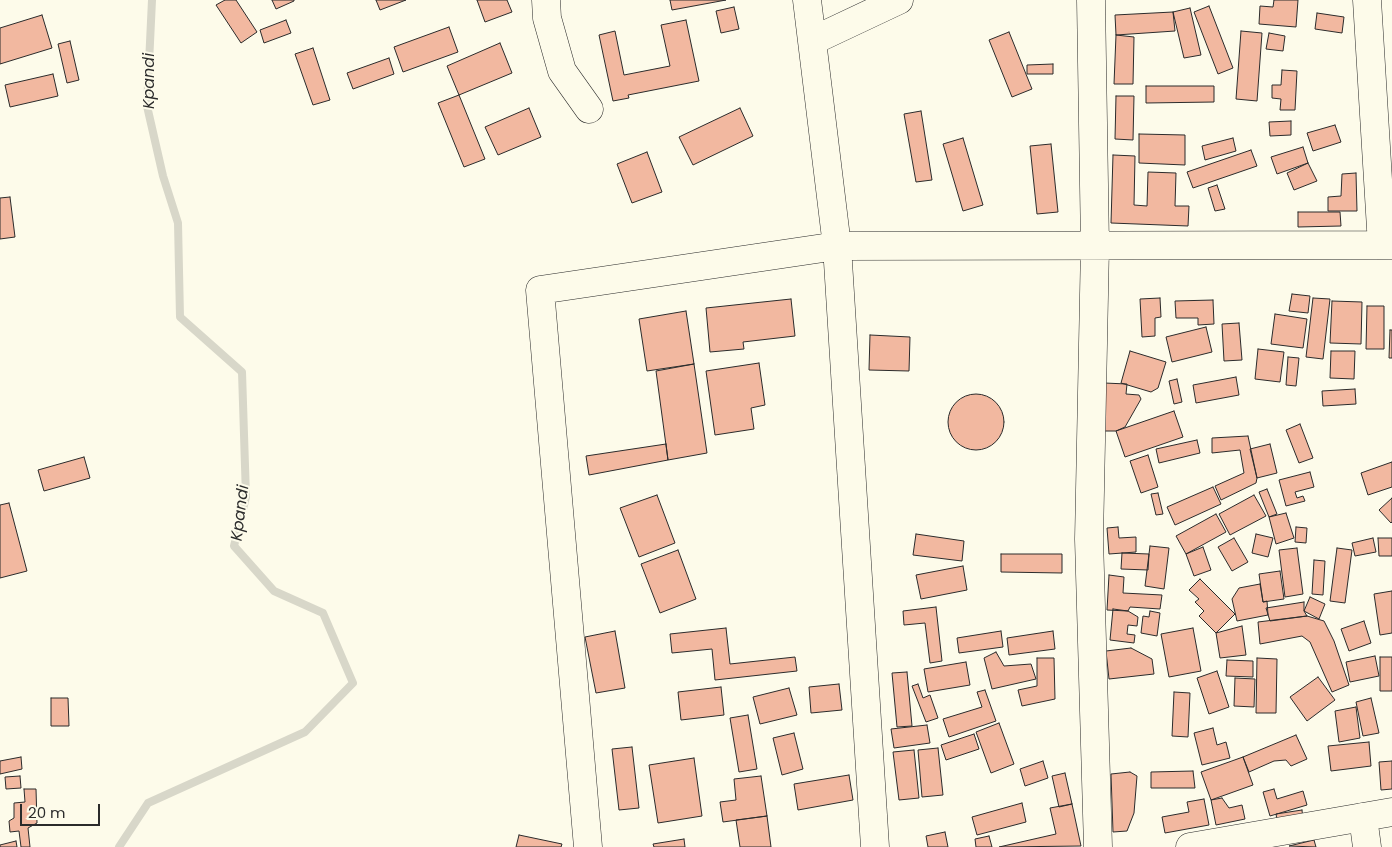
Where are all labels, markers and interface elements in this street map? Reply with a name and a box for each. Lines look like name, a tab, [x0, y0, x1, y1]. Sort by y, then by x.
water label: Kpandi	[140, 53, 160, 109]
water label: Kpandi	[228, 484, 254, 542]
scale bar	[22, 794, 102, 826]
text: 20 m	[28, 802, 66, 823]

